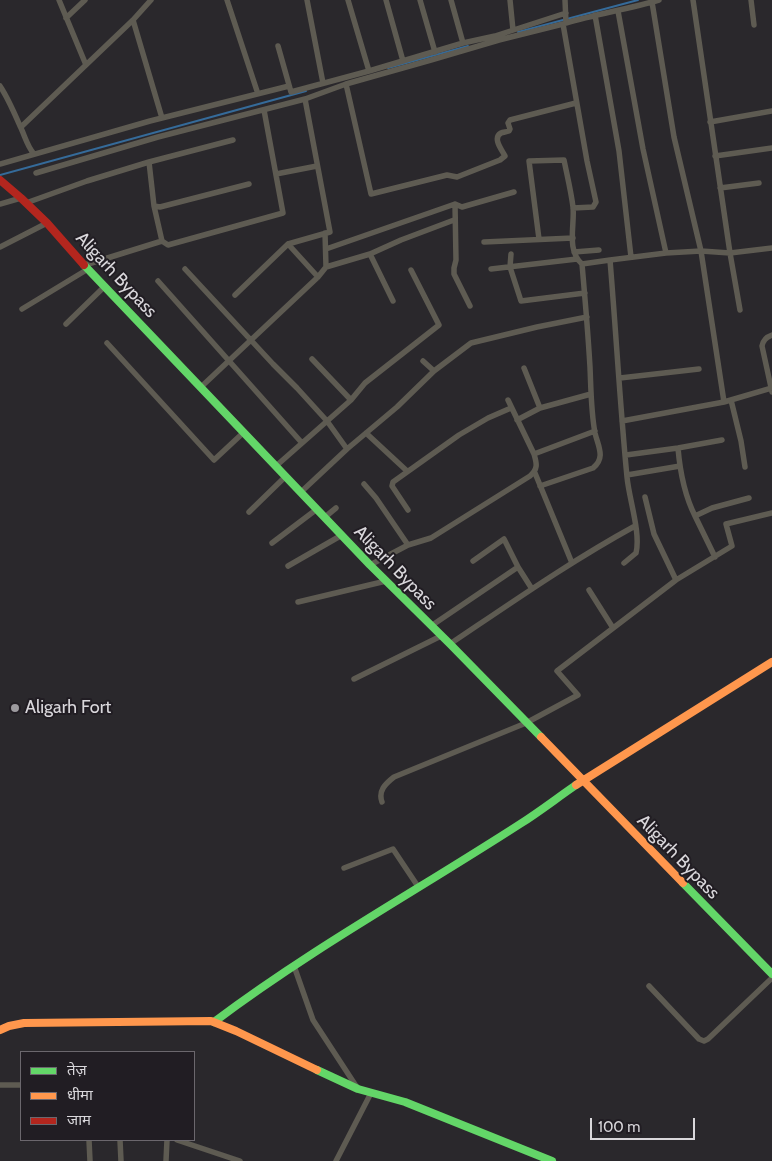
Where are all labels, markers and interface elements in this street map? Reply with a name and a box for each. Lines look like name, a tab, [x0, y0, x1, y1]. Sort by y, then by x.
street label: Aligarh Bypass	[71, 228, 161, 322]
street label: Aligarh Bypass	[349, 521, 441, 615]
place label: Aligarh Fort	[25, 697, 111, 719]
marker: Aligarh Fort	[9, 702, 21, 714]
street label: Aligarh Bypass	[632, 810, 724, 904]
legend	[20, 1051, 195, 1141]
text: तेज़	[67, 1061, 87, 1079]
text: धीमा	[67, 1086, 93, 1104]
scale bar	[592, 1108, 697, 1140]
text: जाम	[67, 1111, 91, 1129]
text: 100 m	[598, 1118, 640, 1136]

